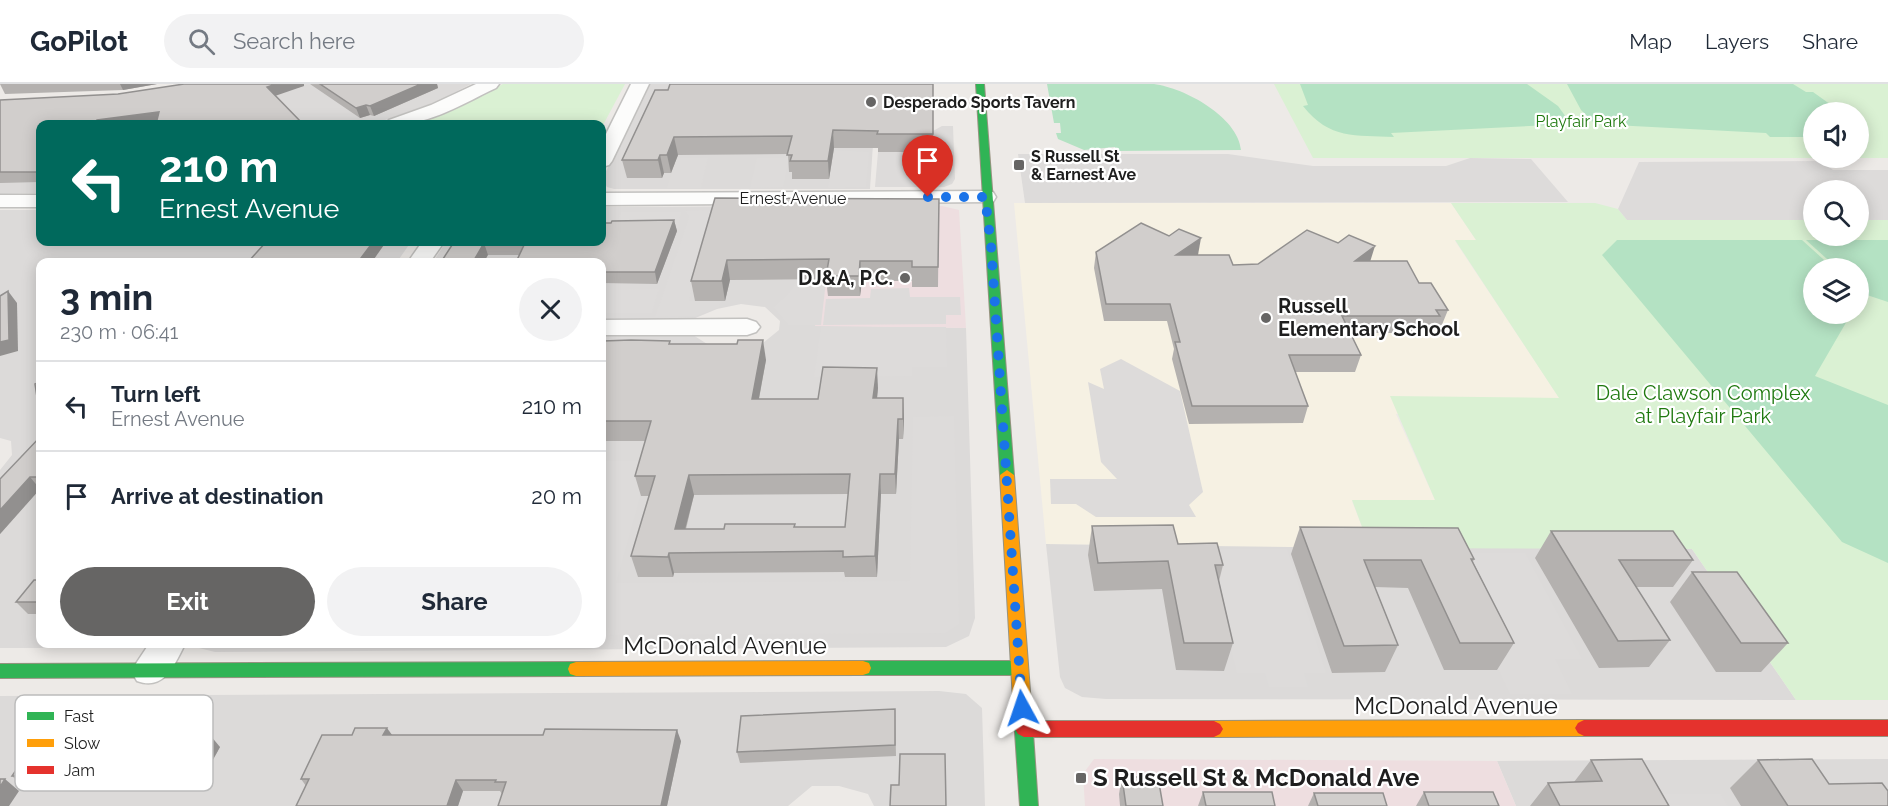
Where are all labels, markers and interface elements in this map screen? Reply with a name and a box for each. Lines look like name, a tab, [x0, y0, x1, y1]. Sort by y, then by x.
search box	[164, 14, 584, 68]
text: GoPilot	[30, 25, 128, 58]
icon: search	[185, 25, 218, 58]
text: Search here	[233, 28, 355, 54]
text: Map	[1629, 29, 1672, 54]
text: Layers	[1705, 29, 1769, 54]
text: Share	[1802, 29, 1858, 54]
place label: Desperado Sports Tavern	[883, 93, 1075, 112]
marker: Desperado Sports Tavern	[864, 95, 878, 109]
map controls	[1803, 102, 1869, 324]
button: sound	[1803, 102, 1869, 168]
park label: Playfair Park	[1536, 112, 1627, 131]
pin	[902, 135, 953, 197]
text: 210 m	[159, 143, 278, 192]
icon: left	[60, 144, 138, 222]
icon: arrive	[911, 144, 944, 177]
place label: S Russell St & Earnest Ave	[1031, 147, 1137, 184]
marker: S Russell St & Earnest Ave	[1012, 158, 1026, 172]
button: search	[1803, 180, 1869, 246]
street label: Ernest Avenue	[740, 189, 846, 208]
text: Ernest Avenue	[159, 193, 339, 224]
button: layers	[1803, 258, 1869, 324]
place label: DJ&A, P.C.	[798, 266, 893, 290]
marker: DJ&A, P.C.	[898, 271, 912, 285]
text: 3 min	[60, 276, 153, 318]
button: close	[519, 278, 582, 341]
place label: Russell Elementary School	[1278, 294, 1460, 341]
marker: Russell Elementary School	[1259, 311, 1273, 325]
text: 230 m · 06:41	[60, 320, 178, 344]
text: Turn left	[111, 381, 201, 407]
park label: Dale Clawson Complex at Playfair Park	[1596, 381, 1810, 428]
icon: left	[60, 390, 93, 423]
text: 210 m	[522, 393, 582, 419]
text: Ernest Avenue	[111, 407, 245, 431]
icon: arrive	[60, 480, 93, 513]
text: Arrive at destination	[111, 483, 324, 509]
text: 20 m	[531, 483, 582, 509]
button: Exit	[60, 567, 315, 636]
button: Share	[327, 567, 582, 636]
street label: McDonald Avenue	[623, 631, 827, 660]
position arrow	[990, 676, 1054, 740]
street label: McDonald Avenue	[1354, 691, 1558, 720]
legend	[15, 695, 213, 791]
text: Fast	[64, 707, 95, 726]
text: Slow	[64, 734, 100, 753]
text: Jam	[64, 761, 95, 780]
place label: S Russell St & McDonald Ave	[1093, 763, 1419, 792]
marker: S Russell St & McDonald Ave	[1074, 771, 1088, 785]

